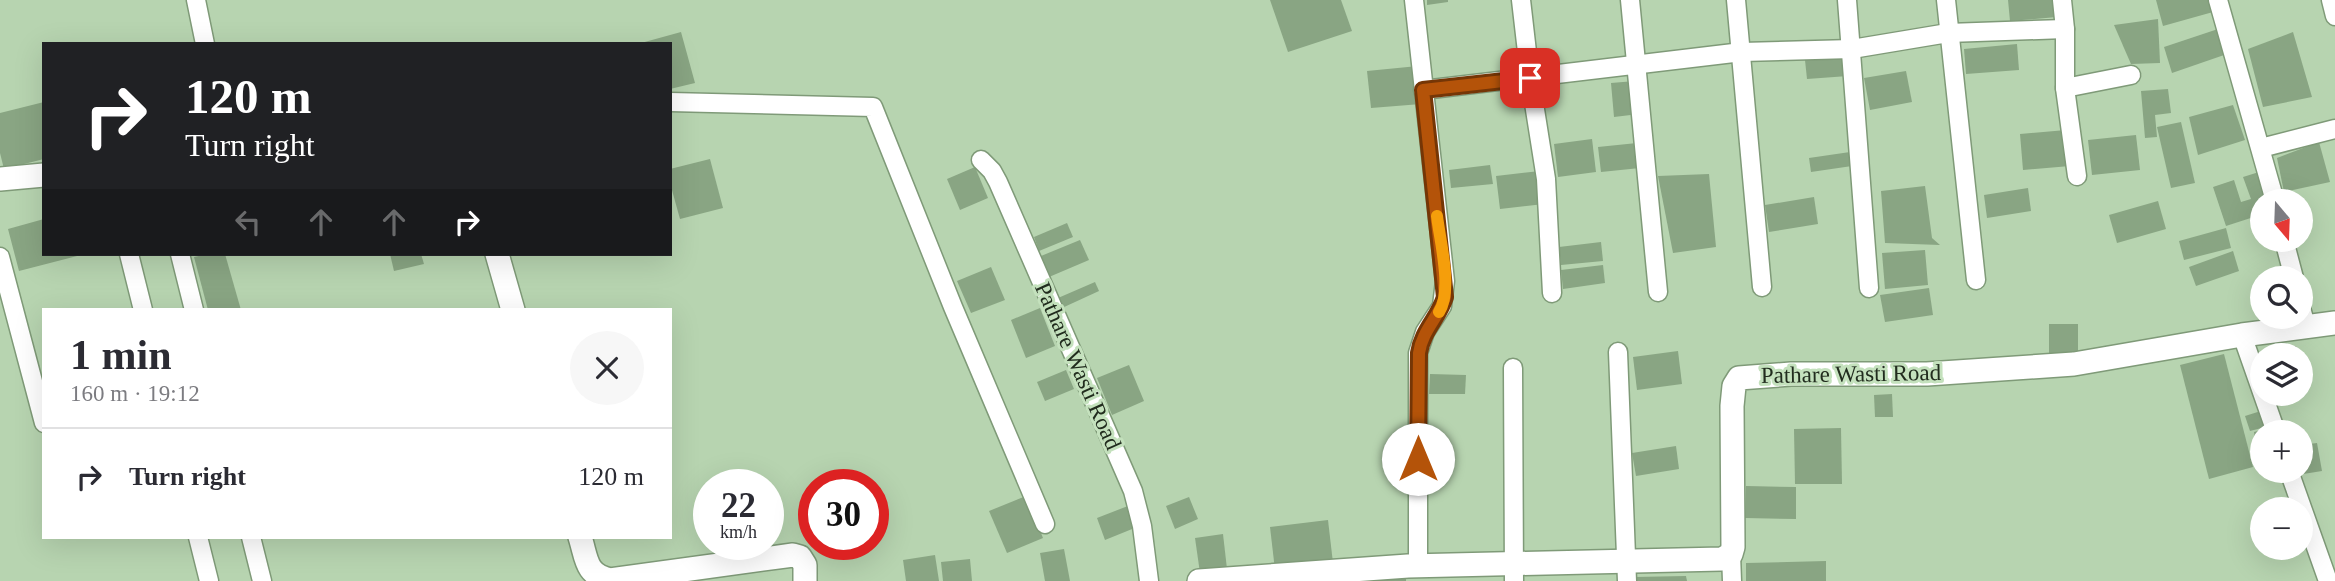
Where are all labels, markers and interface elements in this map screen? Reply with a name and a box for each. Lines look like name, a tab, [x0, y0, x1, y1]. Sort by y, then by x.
pin	[1500, 48, 1560, 108]
icon: arrive	[1511, 59, 1549, 97]
text: 120 m	[185, 69, 312, 124]
icon: right	[70, 70, 161, 161]
text: Turn right	[185, 127, 315, 163]
north arrow	[2250, 189, 2314, 252]
map controls	[2250, 189, 2313, 560]
icon: left	[229, 203, 267, 241]
icon: ahead	[302, 203, 340, 241]
icon: ahead	[375, 203, 413, 241]
icon: right	[448, 203, 486, 241]
button: search	[2250, 266, 2313, 329]
street label: Pathare Wasti Road	[1030, 279, 1126, 454]
button: close	[570, 331, 644, 405]
text: 1 min	[70, 332, 172, 378]
button: layers	[2250, 343, 2313, 406]
street label: Pathare Wasti Road	[1761, 360, 1942, 388]
text: 160 m · 19:12	[70, 381, 200, 406]
button: +	[2250, 420, 2313, 483]
position arrow	[1381, 422, 1455, 496]
icon: right	[70, 458, 108, 496]
text: Turn right	[129, 462, 246, 491]
text: 120 m	[578, 462, 644, 491]
speed limit sign: 30	[798, 469, 889, 560]
text: 22	[721, 486, 756, 525]
button: −	[2250, 497, 2313, 560]
text: km/h	[720, 522, 757, 542]

